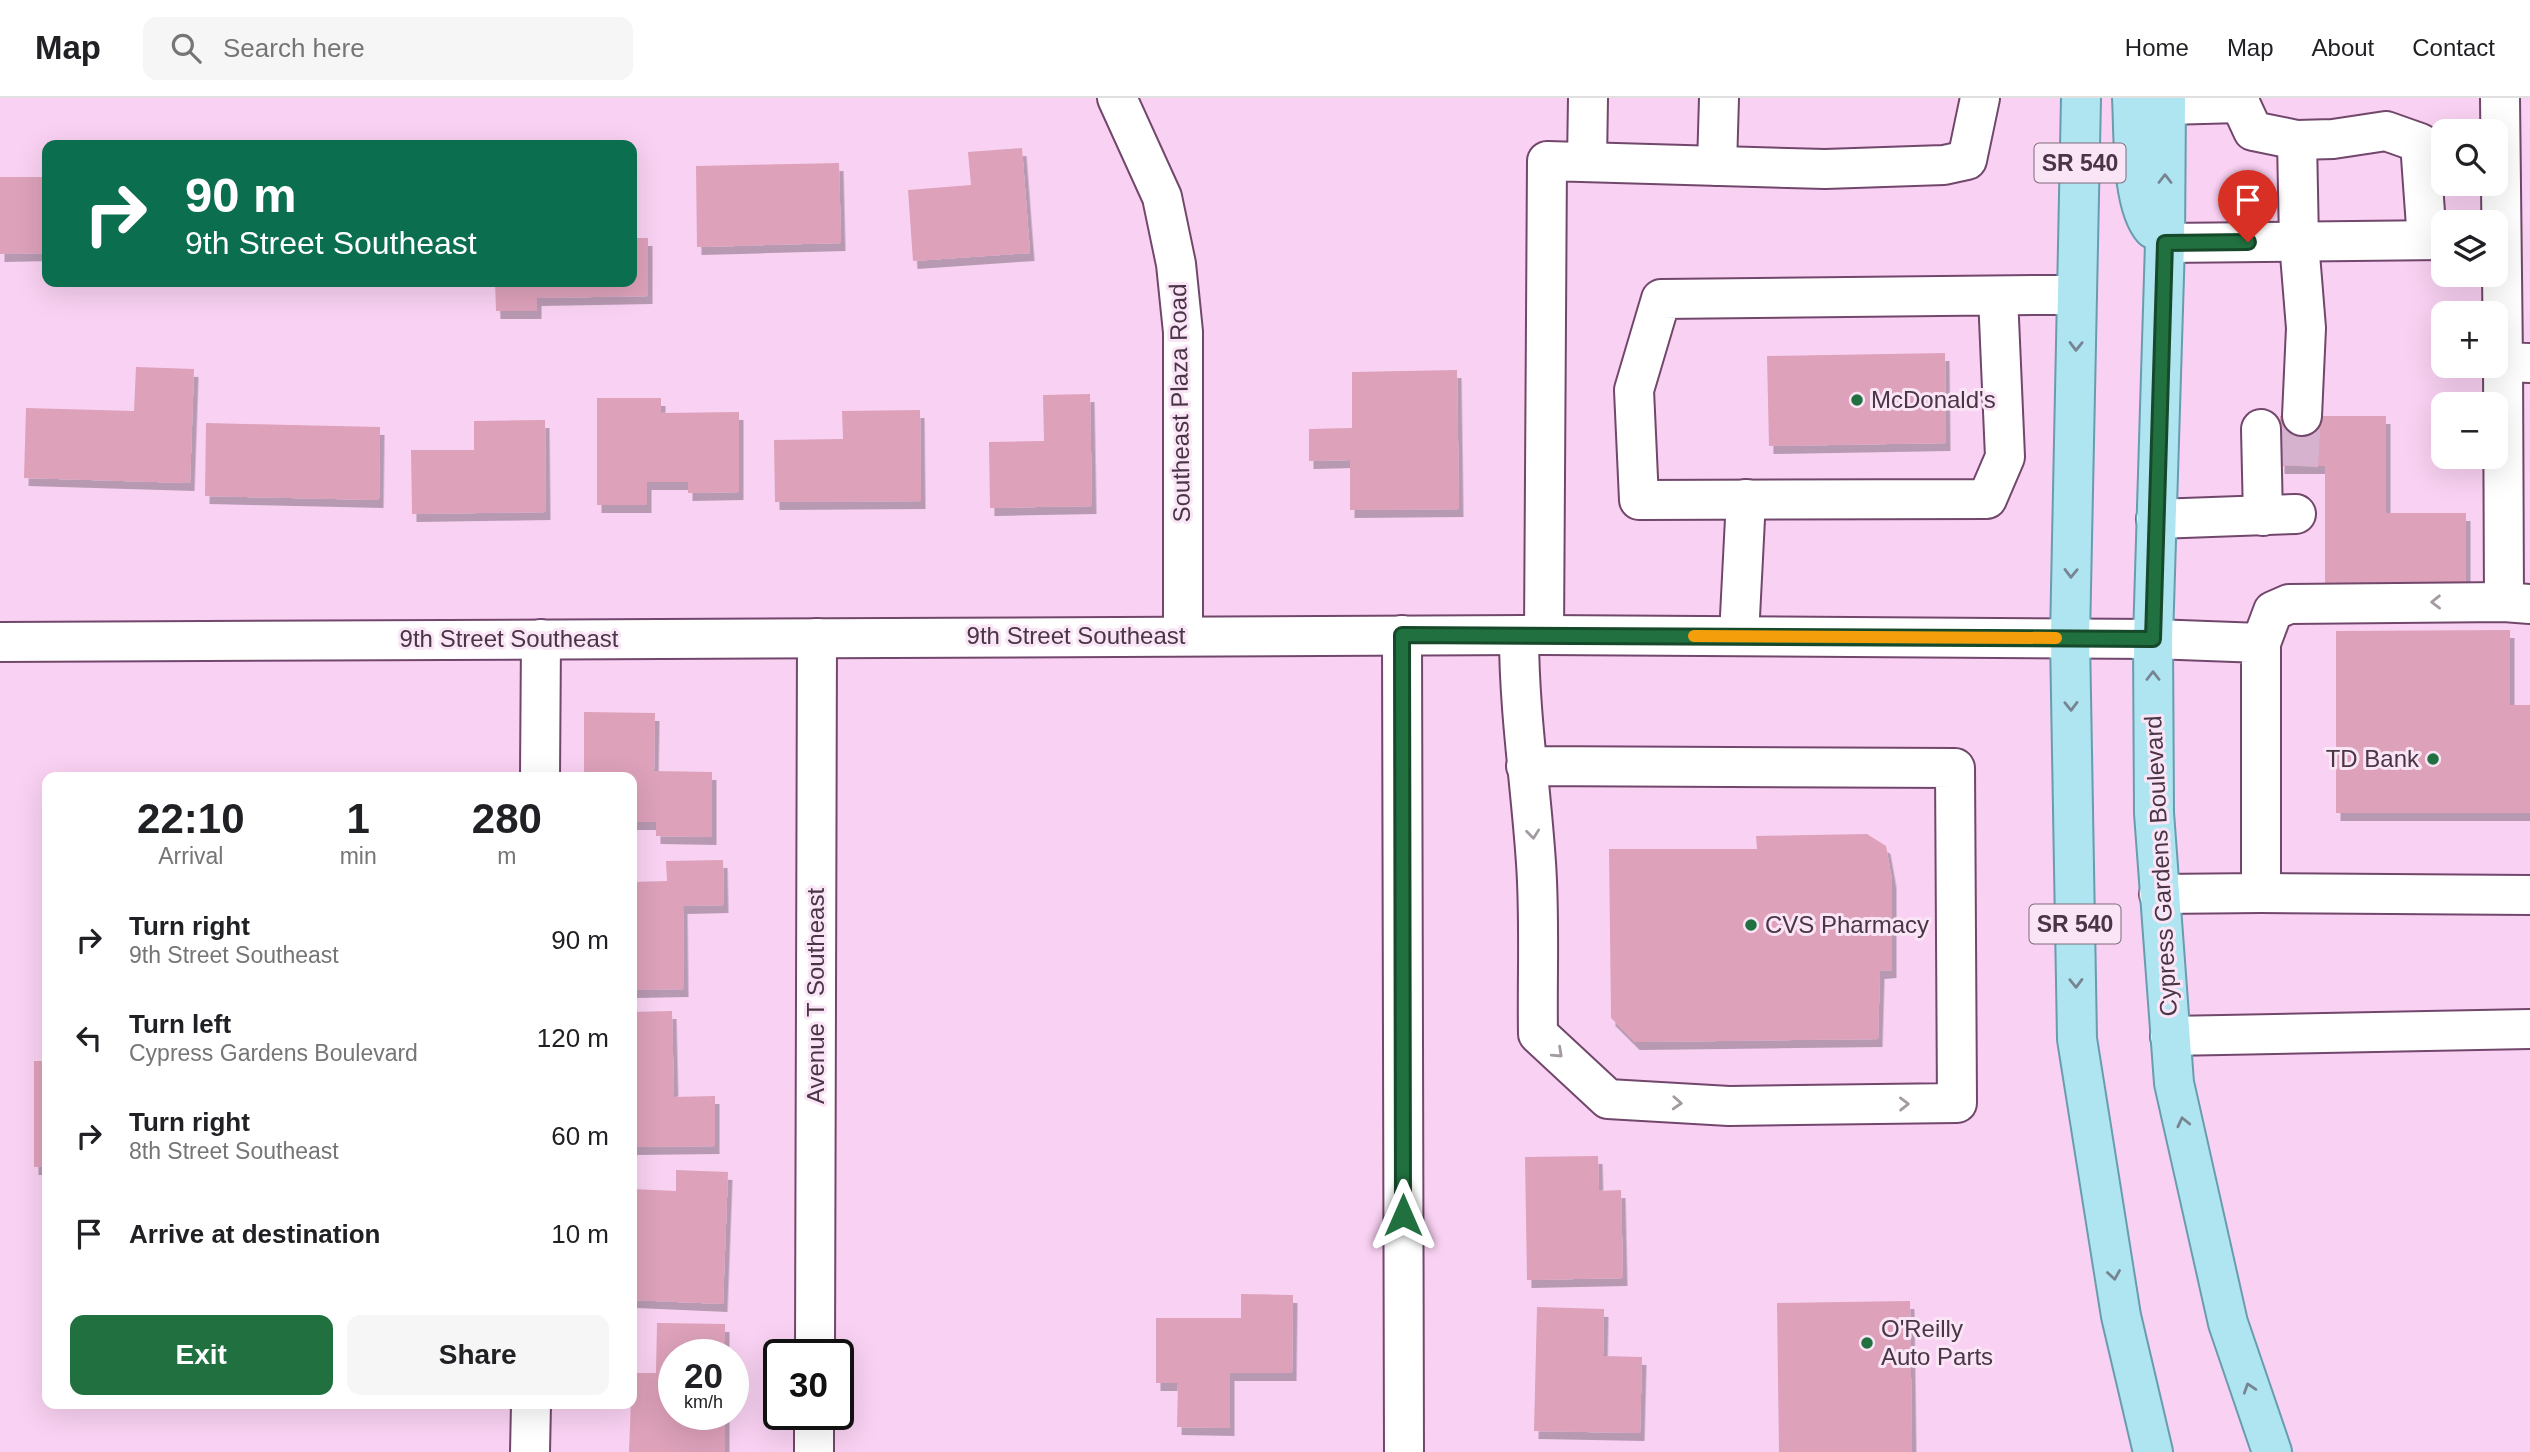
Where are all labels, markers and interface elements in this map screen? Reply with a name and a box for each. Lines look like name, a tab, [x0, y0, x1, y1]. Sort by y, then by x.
search box	[143, 17, 633, 80]
text: Map	[35, 29, 101, 66]
icon: search	[167, 29, 205, 67]
text: Search here	[223, 33, 365, 63]
text: Home	[2125, 34, 2189, 61]
text: Map	[2227, 34, 2274, 61]
text: About	[2312, 34, 2374, 61]
text: Contact	[2412, 34, 2495, 61]
map controls	[2431, 119, 2508, 469]
button: search	[2431, 119, 2508, 196]
road number: SR 540	[2035, 144, 2126, 183]
icon: right	[70, 168, 161, 259]
text: 90 m	[185, 168, 297, 222]
pin	[2218, 170, 2278, 242]
one-way arrow	[2157, 173, 2173, 183]
icon: arrive	[2229, 181, 2267, 219]
button: layers	[2431, 210, 2508, 287]
text: 9th Street Southeast	[185, 225, 477, 261]
street label: Southeast Plaza Road	[1164, 283, 1195, 523]
button: +	[2431, 301, 2508, 378]
one-way arrow	[2068, 341, 2084, 352]
place label: McDonald's	[1871, 386, 1996, 413]
marker: McDonald's	[1849, 392, 1865, 408]
button: −	[2431, 392, 2508, 469]
one-way arrow	[2064, 568, 2079, 579]
one-way arrow	[2430, 595, 2441, 610]
street label: 9th Street Southeast	[967, 622, 1186, 649]
street label: 9th Street Southeast	[400, 625, 619, 652]
one-way arrow	[2145, 670, 2161, 681]
one-way arrow	[2063, 701, 2079, 712]
street label: Cypress Gardens Boulevard	[2139, 715, 2182, 1017]
place label: TD Bank	[2326, 745, 2420, 772]
marker: TD Bank	[2425, 751, 2441, 767]
text: 22:10	[137, 795, 245, 842]
text: 1	[346, 795, 370, 842]
text: 280	[472, 795, 542, 842]
one-way arrow	[1526, 828, 1541, 840]
text: Arrival	[158, 843, 223, 869]
text: min	[340, 843, 377, 869]
text: m	[497, 843, 516, 869]
street label: Avenue T Southeast	[802, 888, 829, 1104]
road number: SR 540	[2030, 904, 2120, 944]
text: Turn right	[129, 911, 250, 941]
place label: CVS Pharmacy	[1765, 911, 1929, 938]
marker: CVS Pharmacy	[1743, 917, 1759, 933]
icon: right	[70, 921, 108, 959]
text: 90 m	[551, 925, 609, 955]
text: 9th Street Southeast	[129, 942, 339, 968]
one-way arrow	[2068, 977, 2083, 988]
text: Turn left	[129, 1009, 231, 1039]
icon: left	[70, 1019, 108, 1057]
text: 120 m	[537, 1023, 609, 1053]
text: Cypress Gardens Boulevard	[129, 1040, 418, 1066]
one-way arrow	[1550, 1044, 1563, 1057]
one-way arrow	[1671, 1095, 1682, 1110]
one-way arrow	[1899, 1096, 1910, 1112]
text: Turn right	[129, 1107, 250, 1137]
one-way arrow	[2177, 1116, 2191, 1128]
icon: right	[70, 1117, 108, 1155]
text: 60 m	[551, 1121, 609, 1151]
text: 8th Street Southeast	[129, 1138, 339, 1164]
position arrow	[1366, 1178, 1440, 1252]
icon: arrive	[70, 1215, 108, 1253]
text: Arrive at destination	[129, 1219, 380, 1249]
text: 10 m	[551, 1219, 609, 1249]
one-way arrow	[2106, 1269, 2121, 1280]
button: Exit	[70, 1315, 333, 1395]
button: Share	[347, 1315, 609, 1395]
place label: O'Reilly Auto Parts	[1881, 1315, 1993, 1370]
marker: O'Reilly Auto Parts	[1859, 1335, 1875, 1351]
speed limit sign: 30	[763, 1339, 854, 1430]
text: 20	[684, 1356, 723, 1395]
one-way arrow	[2243, 1382, 2257, 1395]
text: km/h	[684, 1392, 723, 1412]

